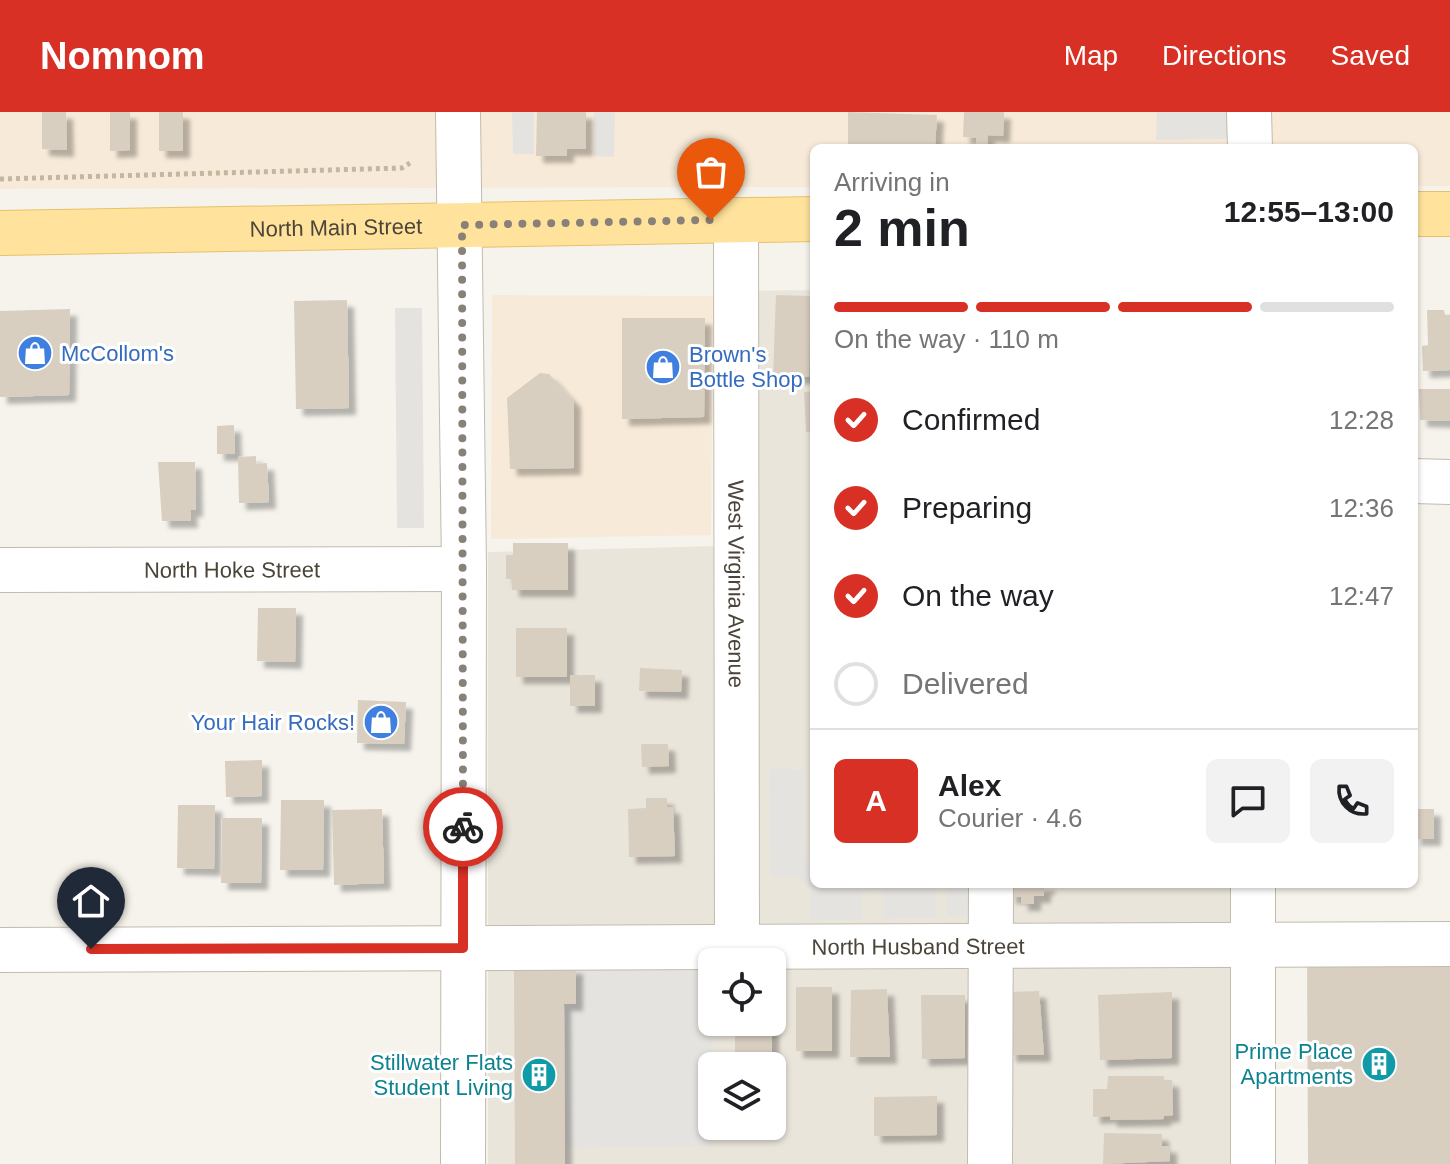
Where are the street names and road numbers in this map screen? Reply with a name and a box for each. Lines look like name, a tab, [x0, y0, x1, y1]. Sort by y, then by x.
street label: North Main Street	[249, 213, 422, 241]
street label: West Virginia Avenue	[724, 480, 749, 688]
street label: North Hoke Street	[144, 557, 320, 582]
street label: North Husband Street	[811, 933, 1025, 959]

